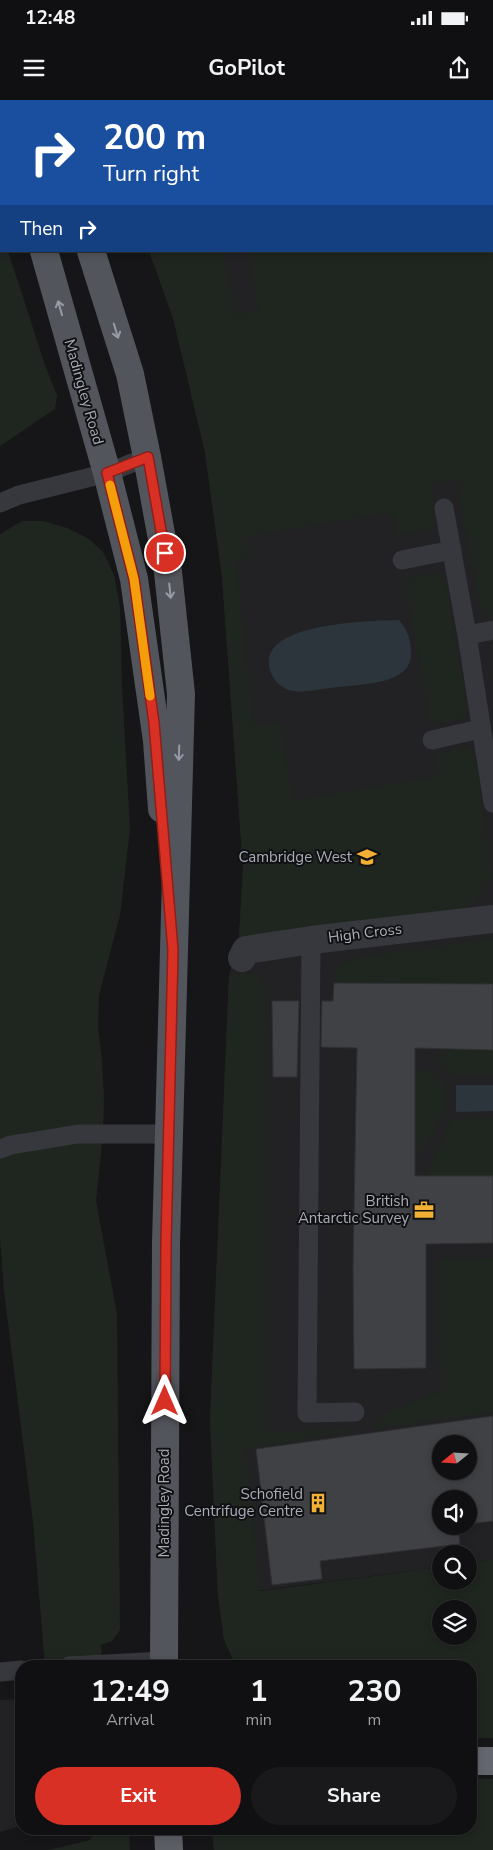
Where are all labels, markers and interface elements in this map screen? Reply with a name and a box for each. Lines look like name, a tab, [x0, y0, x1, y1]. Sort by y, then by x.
text: 12:48	[25, 5, 75, 31]
text: GoPilot	[208, 53, 285, 83]
icon: menu	[20, 54, 48, 82]
icon: share	[445, 54, 473, 82]
text: 200 m	[103, 114, 206, 161]
icon: right	[20, 120, 85, 185]
text: Turn right	[103, 159, 199, 189]
icon: right	[73, 215, 101, 243]
text: Then	[20, 216, 63, 242]
one-way arrow	[55, 301, 64, 317]
one-way arrow	[112, 323, 122, 339]
street label: Madingley Road	[59, 337, 109, 447]
pin	[144, 532, 186, 574]
icon: arrive	[151, 539, 179, 567]
one-way arrow	[165, 583, 175, 599]
one-way arrow	[174, 745, 184, 761]
school or university icon: Cambridge West	[356, 846, 378, 868]
place label: Cambridge West	[238, 847, 353, 867]
street label: High Cross	[327, 919, 403, 947]
place label: British Antarctic Survey	[298, 1191, 409, 1228]
office icon: British Antarctic Survey	[413, 1199, 435, 1221]
position arrow	[138, 1374, 190, 1426]
north arrow	[432, 1435, 478, 1480]
map controls	[432, 1435, 477, 1645]
street label: Madingley Road	[154, 1448, 174, 1558]
place label: Schofield Centrifuge Centre	[184, 1484, 303, 1521]
button: sound	[432, 1490, 477, 1535]
building icon: Schofield Centrifuge Centre	[307, 1492, 329, 1514]
button: search	[432, 1545, 477, 1590]
button: layers	[432, 1600, 477, 1645]
text: 12:49	[91, 1671, 170, 1712]
text: 1	[250, 1671, 268, 1712]
text: 230	[347, 1671, 401, 1712]
text: Arrival	[106, 1709, 154, 1731]
text: min	[245, 1709, 272, 1731]
text: m	[368, 1709, 381, 1731]
button: Exit	[35, 1767, 241, 1825]
button: Share	[251, 1767, 457, 1825]

